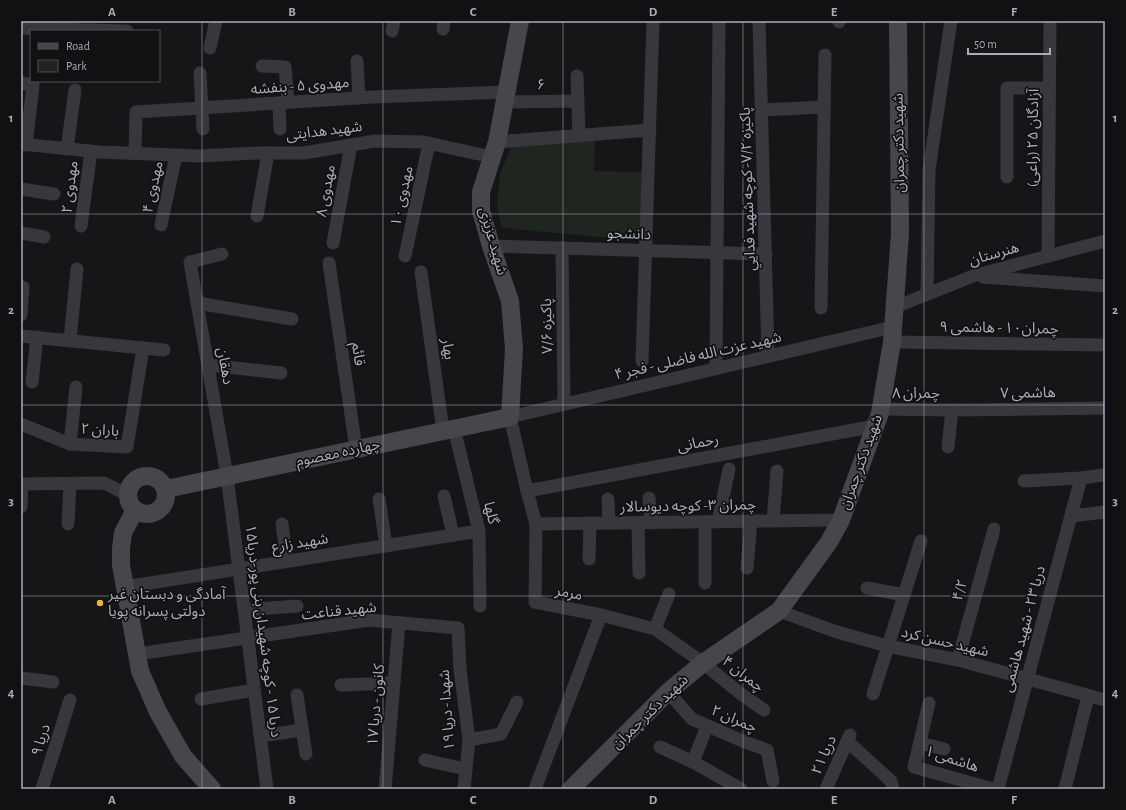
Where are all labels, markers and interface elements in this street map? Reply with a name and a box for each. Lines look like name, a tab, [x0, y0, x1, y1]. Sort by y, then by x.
text: A	[108, 6, 116, 19]
text: B	[288, 6, 296, 19]
text: C	[470, 6, 477, 19]
text: D	[649, 6, 658, 19]
text: E	[831, 6, 838, 19]
text: F	[1011, 6, 1018, 19]
legend	[30, 30, 160, 82]
scale bar	[968, 30, 1050, 56]
text: 50 m	[974, 38, 997, 50]
text: Road	[66, 40, 90, 52]
text: Park	[66, 60, 87, 72]
street label: مهدوی ۵ - بنفشه	[250, 75, 350, 98]
street label: ۶	[537, 77, 545, 93]
street label: آزادگان ۲۵ (راعی)	[1024, 88, 1042, 187]
street label: شهید دکتر چمران	[891, 93, 909, 193]
street label: پاکیزه ۷/۲- كوچه شهيد فدايي	[738, 107, 762, 271]
text: 1	[9, 112, 13, 125]
text: 1	[1113, 112, 1117, 125]
street label: شهید هدایتی	[285, 119, 363, 144]
street label: مهدوی ۲	[59, 160, 82, 214]
street label: مهدوی ۴	[140, 160, 167, 215]
street label: مهدوی ۸	[314, 164, 339, 218]
street label: مهدوی ۱۰	[388, 165, 417, 228]
street label: شهید عزیزی	[475, 205, 510, 277]
street label: دانشجو	[607, 226, 651, 243]
street label: هنرستان	[967, 240, 1021, 269]
street label: پاکیزه ۷/۶	[539, 298, 557, 354]
text: 2	[8, 304, 14, 317]
text: 2	[1112, 304, 1118, 317]
street label: چمران۱۰ - هاشمی ۹	[939, 319, 1059, 339]
street label: شهید عزت الله فاضلی - فجر ۴	[613, 329, 783, 384]
street label: بهار	[438, 336, 457, 361]
street label: قائم	[346, 341, 367, 367]
street label: دهقان	[213, 346, 236, 386]
street label: هاشمی ۷	[1000, 385, 1056, 402]
street label: چمران ۸	[892, 386, 940, 403]
street label: شهید دکتر چمران	[837, 412, 887, 512]
street label: باران ۲	[80, 421, 120, 440]
street label: رحمانی	[676, 432, 720, 455]
street label: چهارده معصوم	[294, 437, 382, 472]
text: 3	[8, 495, 14, 508]
text: 3	[1112, 495, 1118, 508]
street label: چمران ۳- كوچه ديوسالار	[619, 497, 756, 517]
street label: گلها	[480, 500, 502, 527]
street label: دریا ۱۵ - كوچه شهيدان بنی پور-دريا۱۵	[240, 524, 283, 738]
street label: شهید زارع	[271, 531, 330, 559]
street label: دریا ۲۳ - شهید هاشمی	[1000, 564, 1049, 694]
street label: ۴/۲	[950, 578, 970, 602]
street label: مرمر	[553, 583, 584, 604]
place label: آمادگی و دبستان غیر دولتی پسرانه پویا	[107, 586, 226, 621]
marker: آمادگی و دبستان غیر دولتی پسرانه پویا	[95, 598, 105, 608]
street label: شهید قناعت	[301, 600, 378, 623]
street label: شهید حسن کرد	[900, 625, 990, 660]
street label: چمران ۴	[718, 653, 767, 696]
street label: کانون - دریا ۱۷	[365, 663, 388, 747]
street label: شهدا - دریا ۱۹	[437, 669, 458, 751]
street label: شهید دکتر چمران	[609, 672, 693, 753]
text: 4	[8, 687, 15, 700]
text: 4	[1112, 687, 1119, 700]
street label: چمران ۲	[708, 703, 759, 737]
street label: دریا ۹	[29, 722, 54, 758]
street label: دریا ۲۱	[809, 733, 840, 777]
street label: هاشمی ۱	[923, 743, 981, 776]
text: A	[108, 794, 116, 807]
text: B	[288, 794, 296, 807]
text: C	[470, 794, 477, 807]
text: D	[649, 794, 658, 807]
text: E	[831, 794, 838, 807]
text: F	[1011, 794, 1018, 807]

